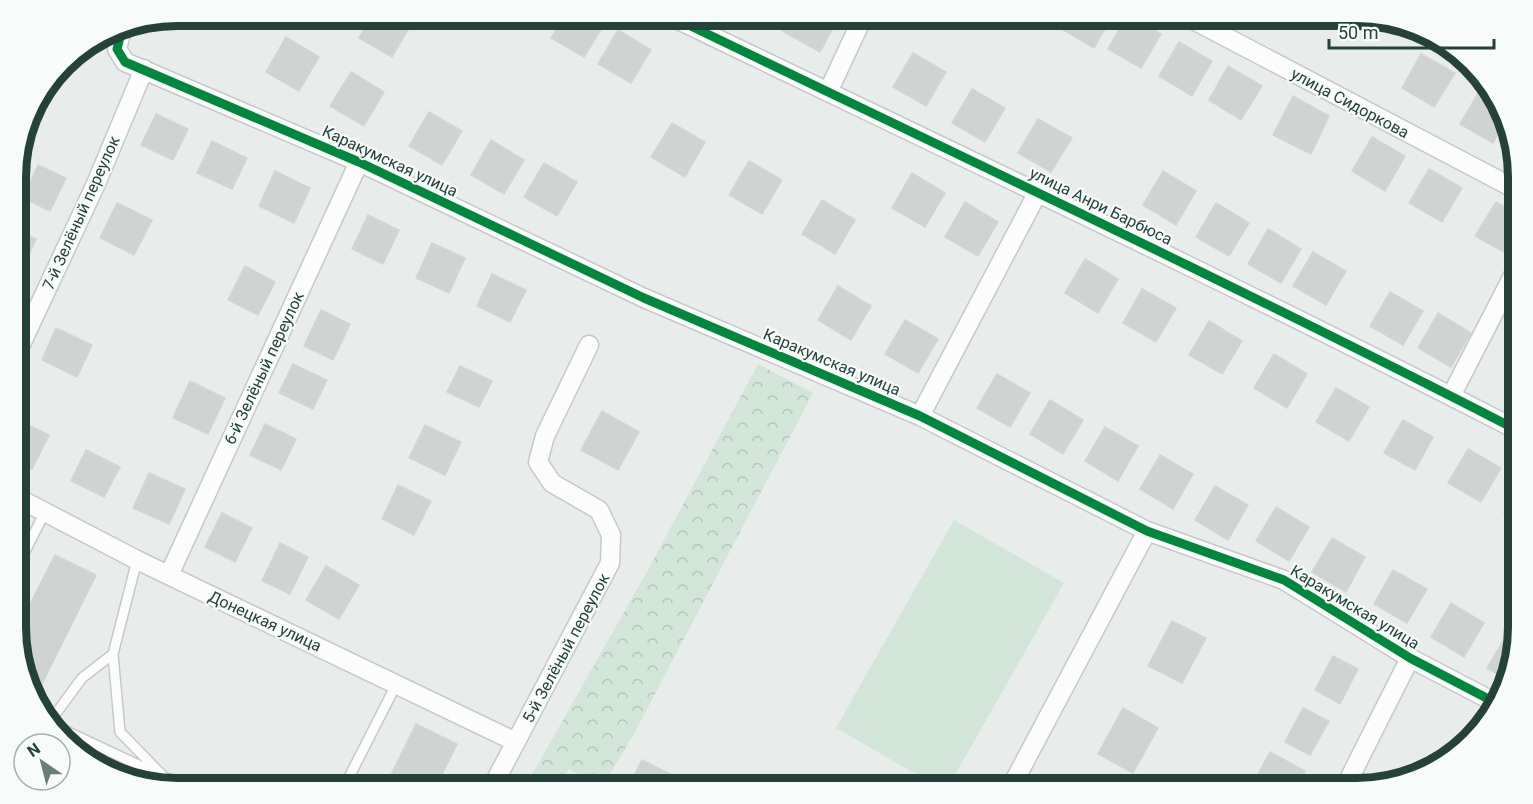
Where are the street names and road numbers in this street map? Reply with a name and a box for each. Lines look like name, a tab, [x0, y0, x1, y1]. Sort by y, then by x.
street label: улица Сидоркова	[1288, 64, 1412, 142]
street label: Каракумская улица	[319, 121, 461, 201]
street label: 7-й Зелёный переулок	[38, 133, 124, 293]
street label: улица Анри Барбюса	[1027, 163, 1175, 249]
street label: 6-й Зелёный переулок	[220, 288, 308, 447]
street label: Каракумская улица	[761, 325, 903, 399]
street label: Каракумская улица	[1287, 561, 1423, 653]
street label: 5-й Зелёный переулок	[519, 570, 614, 726]
street label: Донецкая улица	[206, 587, 324, 655]

